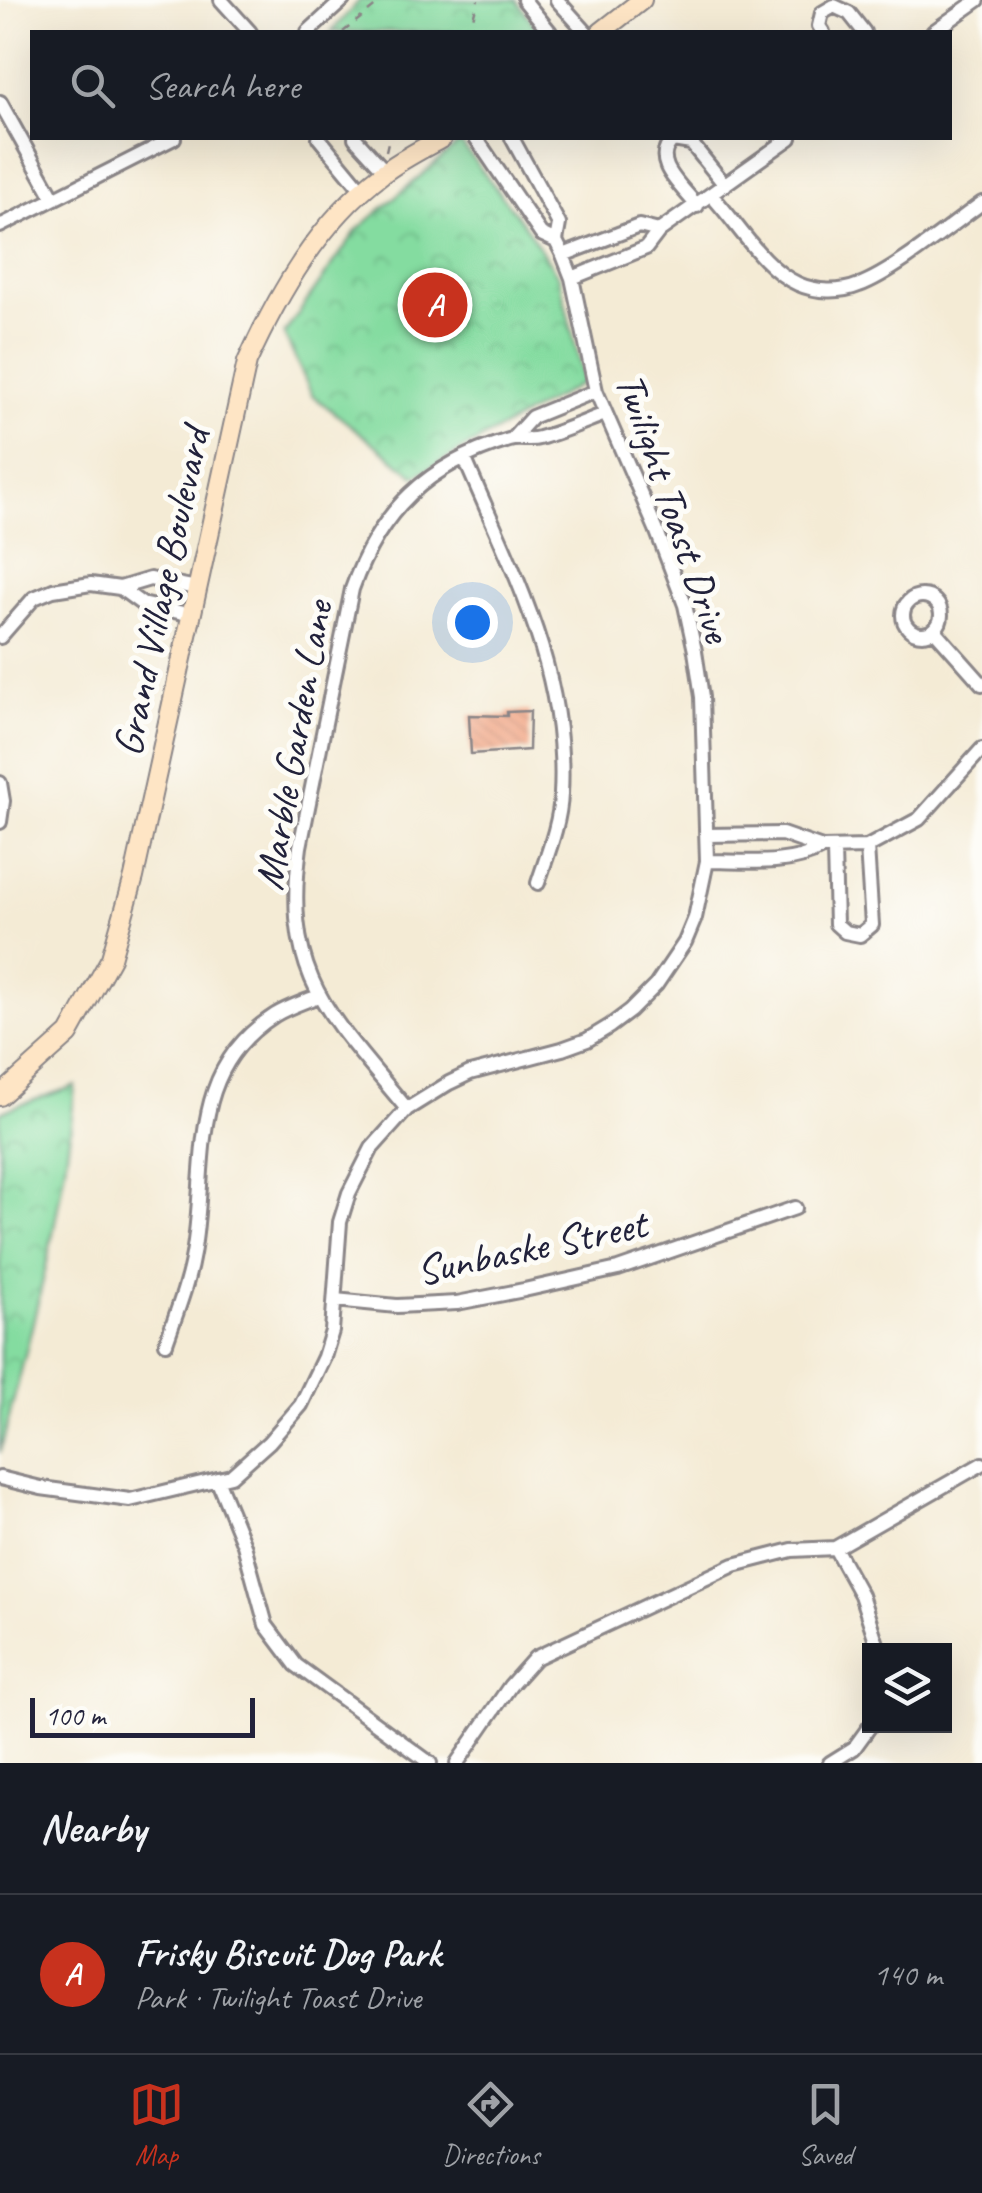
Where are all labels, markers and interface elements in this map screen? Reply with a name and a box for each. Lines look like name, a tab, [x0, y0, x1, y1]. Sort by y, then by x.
search box	[30, 30, 952, 140]
icon: search	[65, 58, 120, 113]
text: Search here	[145, 62, 300, 109]
pin: A	[402, 268, 468, 342]
street label: Twilight Toast Drive	[603, 366, 745, 651]
street label: Grand Village Boulevard	[101, 417, 223, 761]
street label: Marble Garden Lane	[242, 594, 345, 894]
your location	[447, 597, 498, 648]
street label: Sunbaske Street	[412, 1196, 655, 1298]
map controls	[862, 1643, 952, 1733]
button: layers	[862, 1643, 952, 1733]
scale bar	[30, 1693, 255, 1738]
text: 100 m	[45, 1698, 105, 1733]
text: Nearby	[40, 1802, 146, 1855]
text: Frisky Biscuit Dog Park	[135, 1930, 441, 1977]
text: A	[64, 1954, 81, 1995]
text: 140 m	[873, 1954, 942, 1995]
text: Park · Twilight Toast Drive	[135, 1977, 421, 2018]
tab: Map	[129, 2077, 184, 2172]
tab: Directions	[442, 2077, 540, 2172]
tab: Saved	[798, 2077, 853, 2172]

